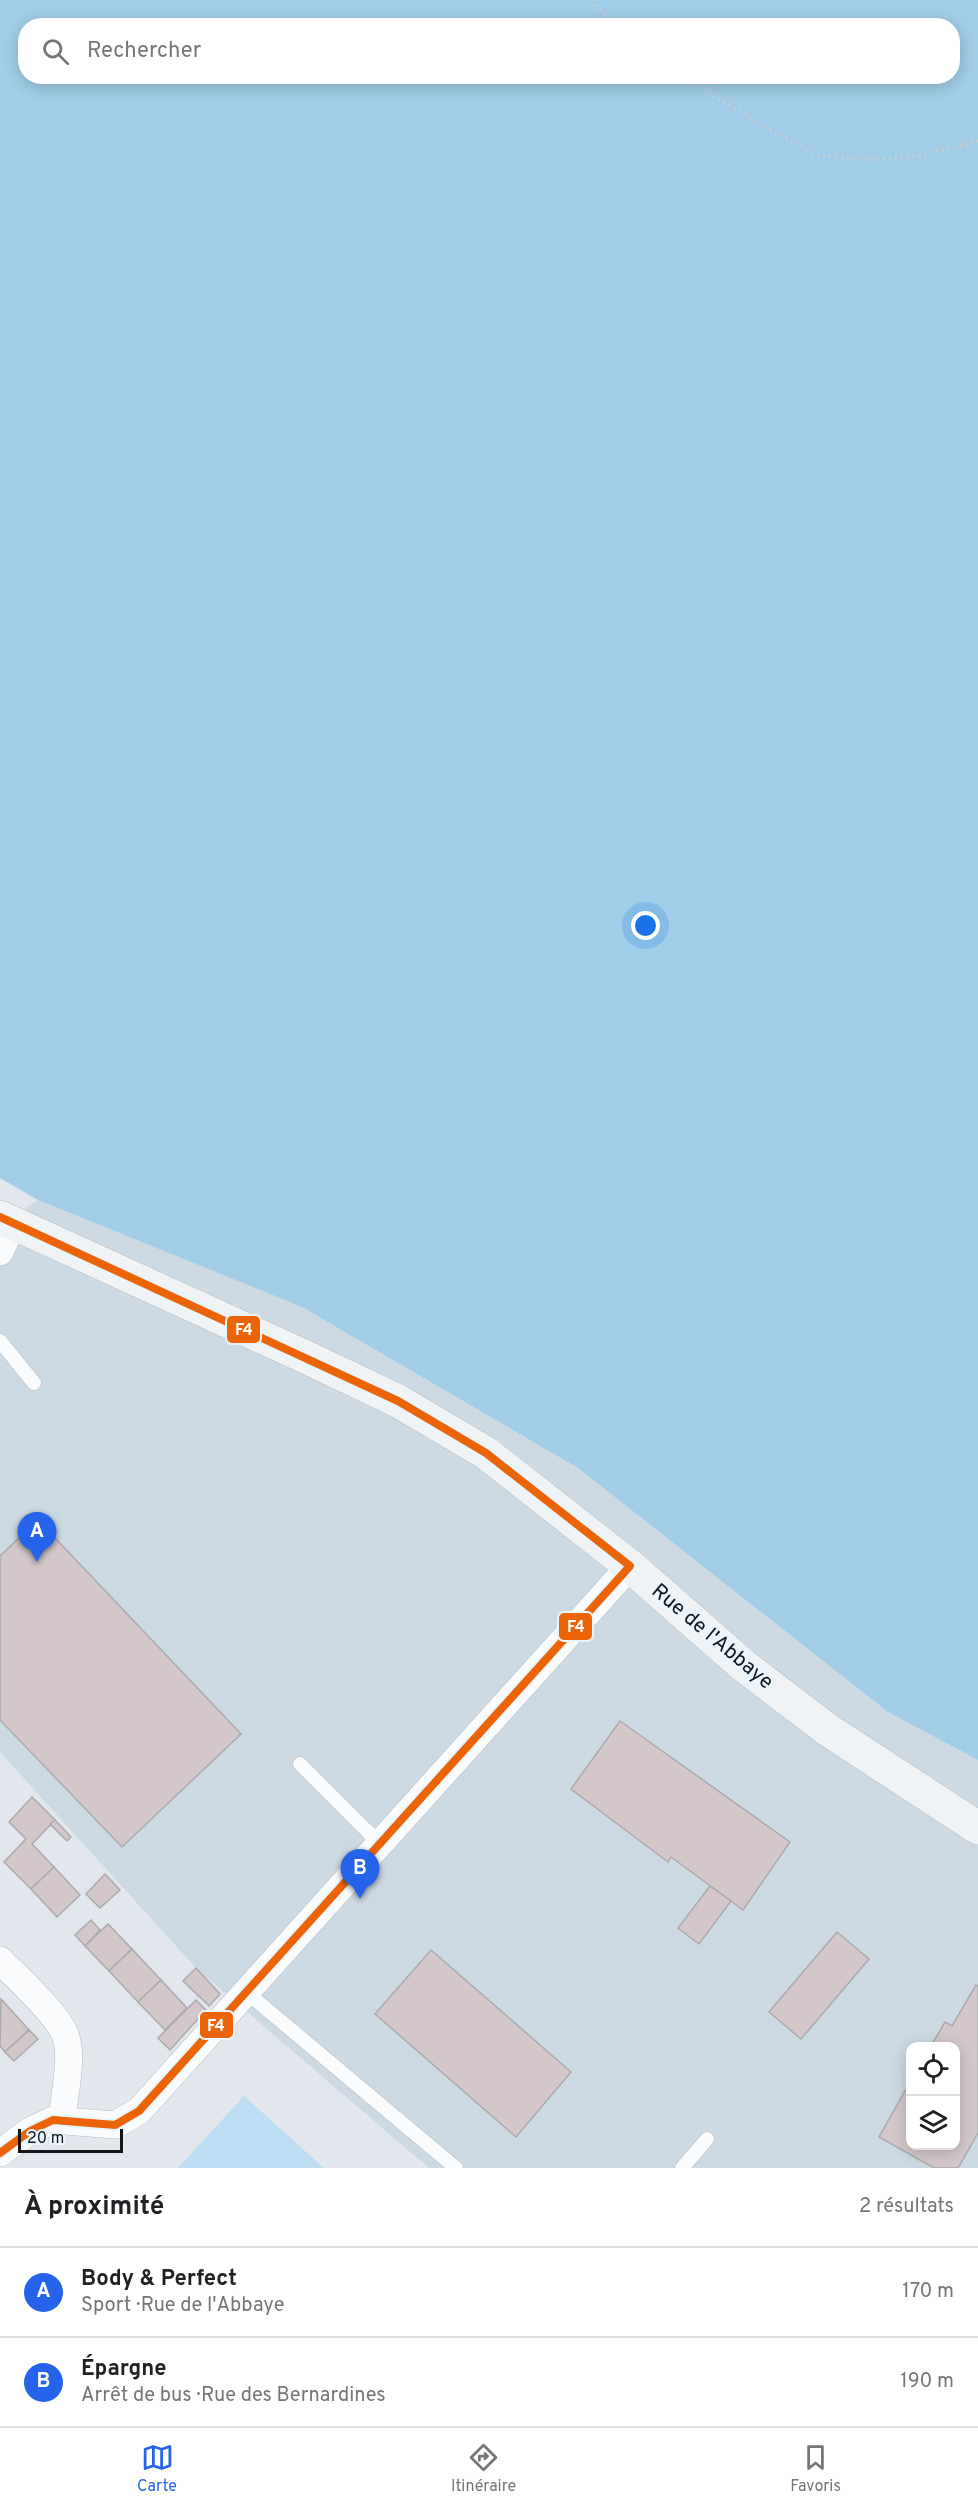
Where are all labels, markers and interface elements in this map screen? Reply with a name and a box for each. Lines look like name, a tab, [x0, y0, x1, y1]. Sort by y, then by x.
search box	[18, 18, 960, 84]
icon: search	[39, 35, 72, 68]
text: Rechercher	[87, 38, 201, 65]
your location	[631, 911, 660, 940]
line badge: F4	[226, 1315, 261, 1344]
text: F4	[235, 1321, 253, 1341]
pin: A	[18, 1512, 57, 1562]
street label: Rue de l'Abbaye	[645, 1578, 779, 1696]
line badge: F4	[558, 1612, 593, 1641]
text: F4	[567, 1618, 585, 1638]
pin: B	[340, 1850, 380, 1899]
line badge: F4	[199, 2011, 234, 2039]
text: F4	[207, 2017, 225, 2037]
map controls	[906, 2042, 960, 2150]
button: locate	[906, 2042, 960, 2096]
button: layers	[906, 2096, 960, 2150]
scale bar	[18, 2126, 123, 2154]
text: 20 m	[27, 2129, 64, 2149]
text: À proximité	[24, 2191, 164, 2224]
text: 2 résultats	[859, 2194, 954, 2220]
text: Body & Perfect	[81, 2266, 237, 2293]
text: A	[36, 2279, 51, 2305]
text: 170 m	[902, 2279, 954, 2305]
text: Sport · Rue de l'Abbaye	[81, 2293, 285, 2319]
text: Épargne	[81, 2356, 167, 2383]
text: B	[37, 2369, 50, 2395]
text: 190 m	[900, 2369, 954, 2395]
text: Arrêt de bus · Rue des Bernardines	[81, 2383, 386, 2409]
tab: Carte	[137, 2441, 177, 2497]
tab: Itinéraire	[451, 2441, 516, 2497]
tab: Favoris	[790, 2441, 841, 2497]

